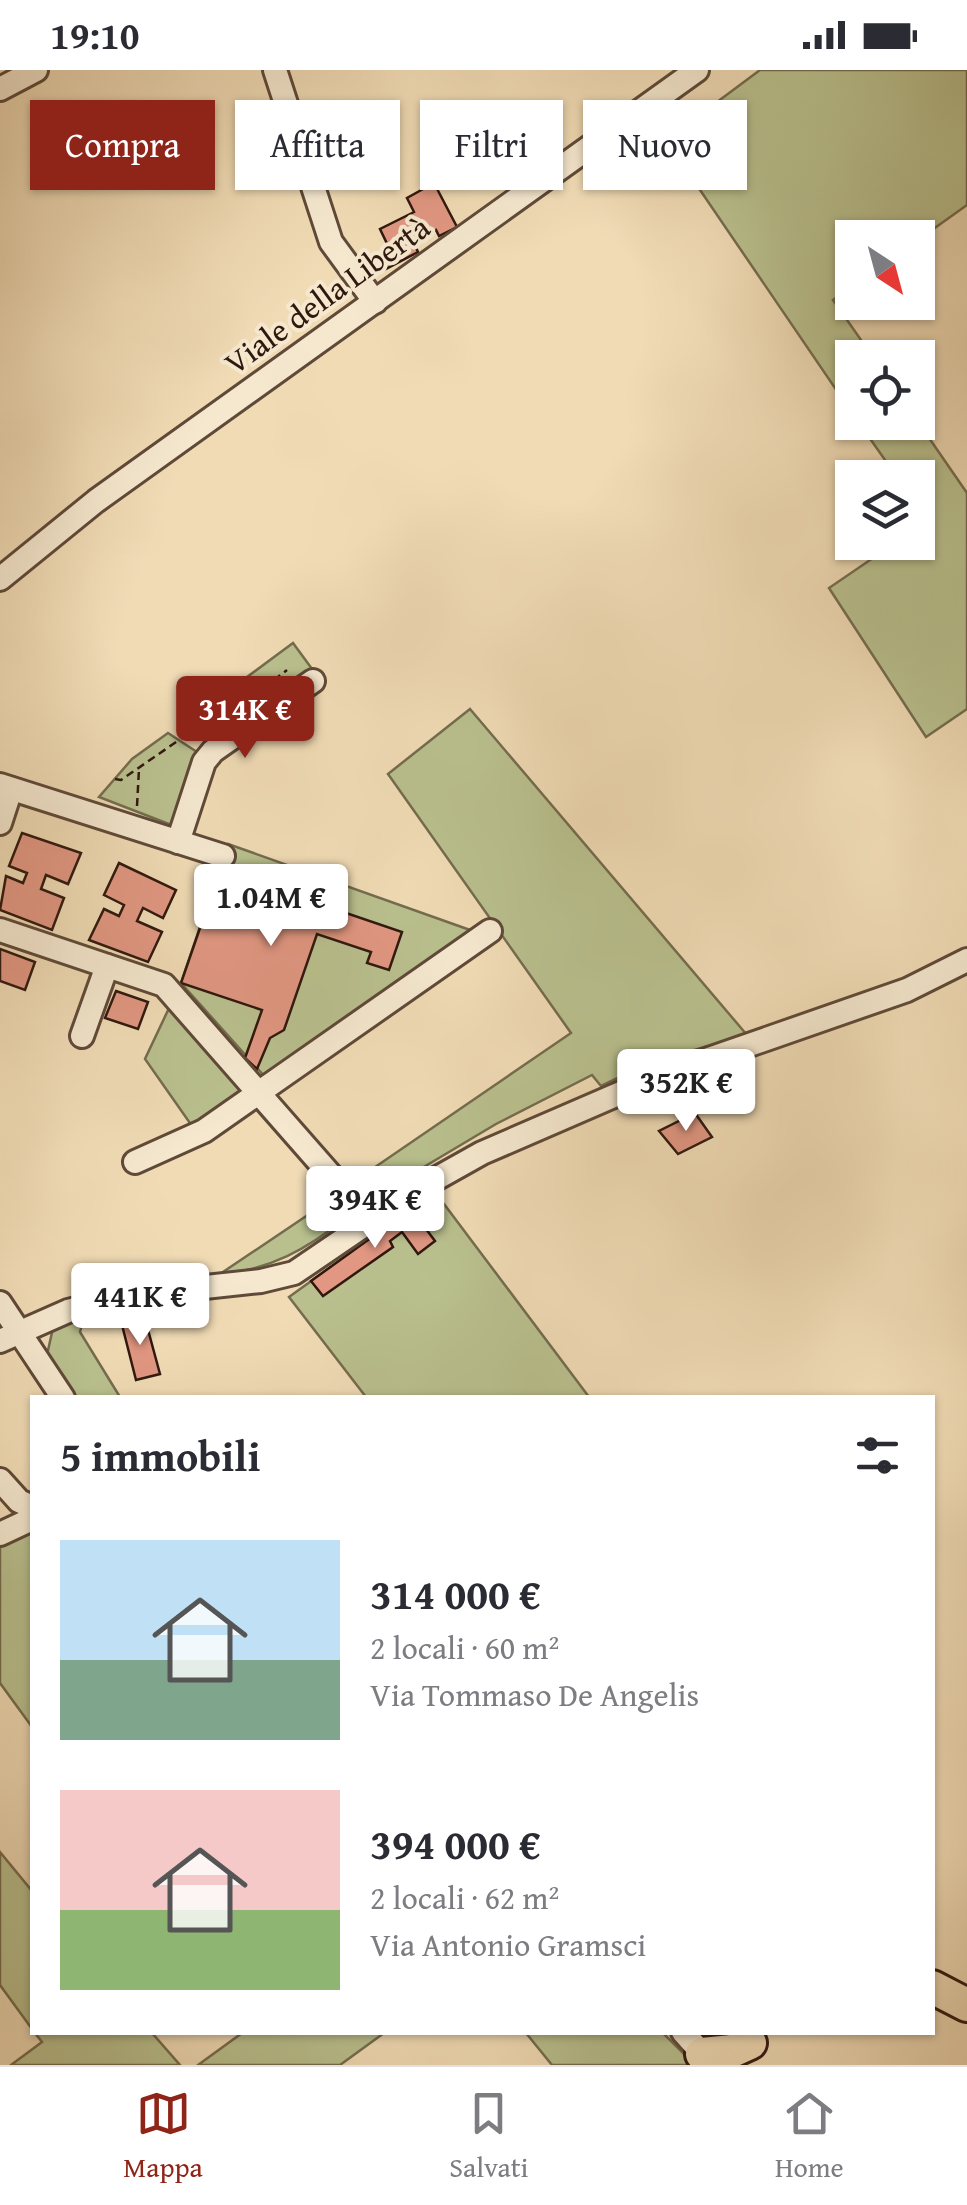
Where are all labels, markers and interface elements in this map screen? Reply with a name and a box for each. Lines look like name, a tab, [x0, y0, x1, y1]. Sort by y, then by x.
text: 19:10	[50, 7, 140, 63]
chip: Compra	[30, 100, 215, 190]
chip: Affitta	[235, 100, 400, 190]
chip: Filtri	[420, 100, 563, 190]
chip: Nuovo	[583, 100, 747, 190]
street label: Viale della Libertà	[214, 204, 439, 385]
north arrow	[835, 220, 935, 320]
map controls	[835, 220, 935, 560]
button: locate	[835, 340, 935, 440]
button: layers	[835, 460, 935, 560]
pin: 314K €	[164, 676, 326, 761]
text: 314K €	[198, 685, 292, 732]
pin: 1.04M €	[179, 864, 363, 949]
text: 1.04M €	[216, 873, 326, 920]
pin: 352K €	[605, 1049, 767, 1134]
text: 352K €	[639, 1058, 733, 1105]
pin: 394K €	[294, 1166, 456, 1251]
text: 394K €	[328, 1175, 422, 1222]
pin: 441K €	[59, 1263, 221, 1348]
text: 441K €	[93, 1272, 187, 1319]
text: 5 immobili	[60, 1425, 260, 1486]
icon: filters	[850, 1428, 905, 1483]
text: 314 000 €	[370, 1563, 541, 1624]
icon: home	[140, 1580, 260, 1700]
text: 2 locali · 60 m²	[370, 1624, 559, 1671]
text: Via Tommaso De Angelis	[370, 1671, 699, 1718]
text: 394 000 €	[370, 1813, 541, 1874]
icon: home	[140, 1830, 260, 1950]
text: 2 locali · 62 m²	[370, 1874, 559, 1921]
text: Via Antonio Gramsci	[370, 1921, 646, 1968]
tab: Mappa	[123, 2086, 203, 2187]
tab: Salvati	[449, 2086, 528, 2187]
tab: Home	[775, 2086, 844, 2187]

